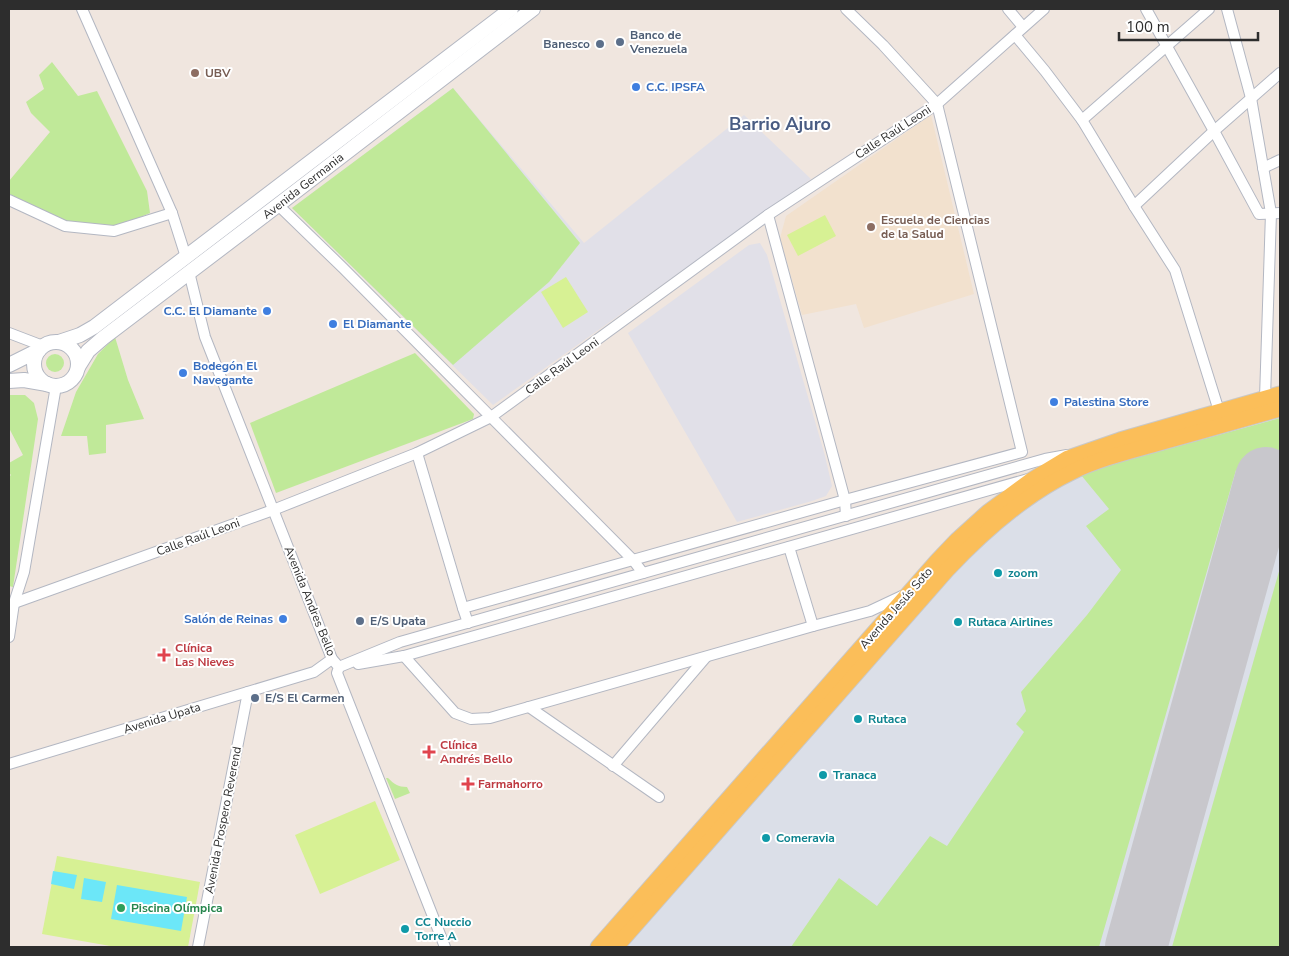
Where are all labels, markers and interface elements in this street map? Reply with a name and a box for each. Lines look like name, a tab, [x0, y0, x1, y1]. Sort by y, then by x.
scale bar	[1119, 10, 1258, 42]
text: 100 m	[1126, 17, 1170, 37]
place label: Banco de Venezuela	[629, 27, 687, 57]
place label: Banesco	[543, 36, 590, 52]
marker: Banco de Venezuela	[614, 36, 626, 48]
marker: Banesco	[594, 38, 606, 50]
place label: UBV	[205, 65, 231, 81]
marker: UBV	[189, 67, 201, 79]
place label: C.C. IPSFA	[646, 79, 705, 95]
marker: C.C. IPSFA	[630, 81, 642, 93]
street label: Calle Raúl Leoni	[852, 101, 934, 163]
district label: Barrio Ajuro	[729, 112, 831, 136]
street label: Avenida Germania	[259, 149, 347, 223]
place label: Escuela de Ciencias de la Salud	[881, 212, 990, 242]
marker: Escuela de Ciencias de la Salud	[865, 221, 877, 233]
place label: C.C. El Diamante	[164, 303, 257, 319]
marker: C.C. El Diamante	[261, 305, 273, 317]
place label: El Diamante	[343, 316, 412, 332]
marker: El Diamante	[327, 318, 339, 330]
street label: Calle Raúl Leoni	[522, 334, 602, 398]
place label: Bodegón El Navegante	[193, 358, 257, 388]
marker: Bodegón El Navegante	[177, 367, 189, 379]
place label: Palestina Store	[1064, 394, 1149, 410]
marker: Palestina Store	[1048, 396, 1060, 408]
street label: Calle Raúl Leoni	[154, 515, 242, 559]
street label: Avenida Andres Bello	[281, 544, 339, 659]
street label: Avenida Jesús Soto	[856, 563, 936, 652]
place label: zoom	[1008, 565, 1038, 581]
marker: zoom	[992, 567, 1004, 579]
place label: Salón de Reinas	[184, 611, 273, 627]
marker: Salón de Reinas	[277, 613, 289, 625]
place label: E/S Upata	[370, 613, 426, 629]
place label: Rutaca Airlines	[968, 614, 1053, 630]
marker: E/S Upata	[354, 615, 366, 627]
marker: Rutaca Airlines	[952, 616, 964, 628]
place label: Clínica Las Nieves	[175, 640, 235, 670]
marker: Clínica Las Nieves	[157, 648, 171, 662]
place label: E/S El Carmen	[265, 690, 345, 706]
marker: E/S El Carmen	[249, 692, 261, 704]
street label: Avenida Upata	[122, 699, 202, 737]
place label: Rutaca	[868, 711, 907, 727]
marker: Rutaca	[852, 713, 864, 725]
place label: Clínica Andrés Bello	[440, 737, 513, 767]
street label: Avenida Prospero Reverend	[201, 745, 245, 895]
marker: Clínica Andrés Bello	[422, 745, 436, 759]
place label: Tranaca	[833, 767, 877, 783]
marker: Tranaca	[817, 769, 829, 781]
place label: Farmahorro	[478, 776, 543, 792]
marker: Farmahorro	[462, 778, 474, 790]
place label: Comeravia	[776, 830, 835, 846]
marker: Comeravia	[760, 832, 772, 844]
place label: Piscina Olímpica	[131, 900, 223, 916]
marker: Piscina Olímpica	[115, 902, 127, 914]
place label: CC Nuccio Torre A	[415, 914, 471, 944]
marker: CC Nuccio Torre A	[399, 923, 411, 935]

